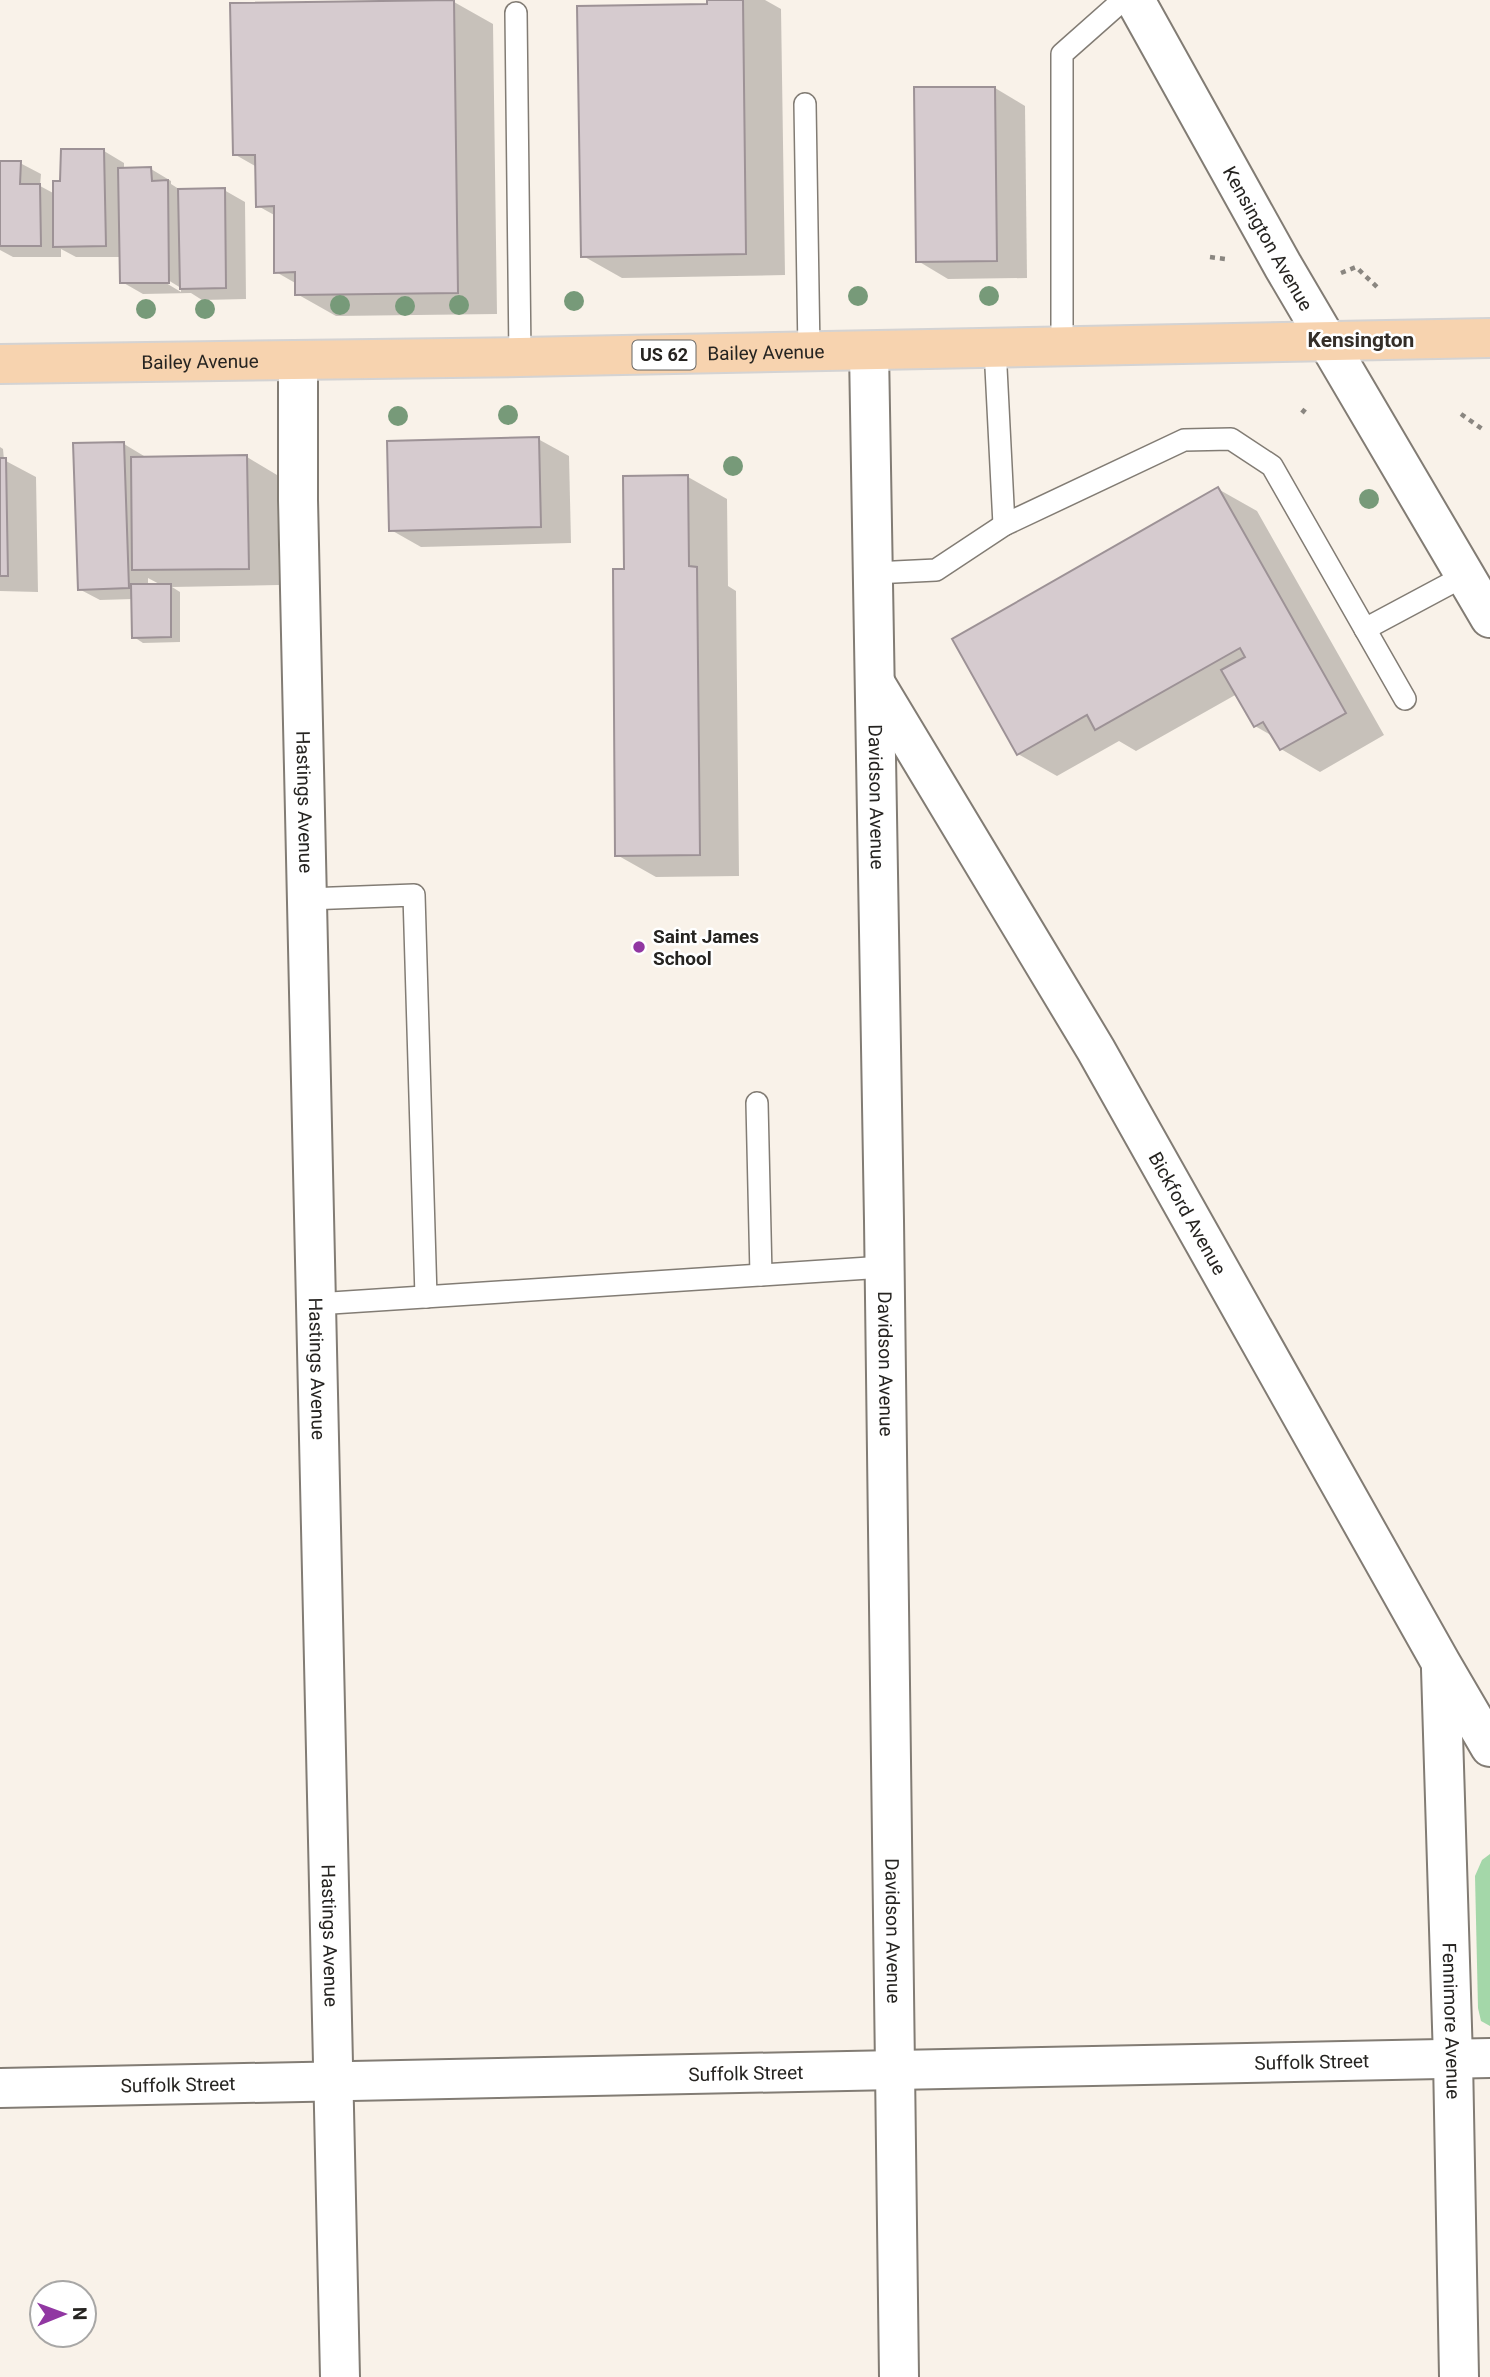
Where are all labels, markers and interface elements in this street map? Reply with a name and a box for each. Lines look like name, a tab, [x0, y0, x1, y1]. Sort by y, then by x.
street label: Kensington Avenue	[1218, 162, 1318, 315]
district label: Kensington	[1308, 328, 1414, 352]
road number: US 62	[632, 340, 696, 370]
street label: Bailey Avenue	[707, 340, 825, 365]
street label: Bailey Avenue	[141, 350, 259, 374]
street label: Davidson Avenue	[863, 724, 889, 870]
street label: Hastings Avenue	[291, 730, 317, 873]
place label: Saint James School	[653, 925, 759, 970]
marker: Saint James School	[631, 939, 647, 955]
street label: Bickford Avenue	[1144, 1148, 1231, 1279]
street label: Davidson Avenue	[873, 1291, 898, 1437]
street label: Hastings Avenue	[304, 1297, 330, 1440]
street label: Davidson Avenue	[880, 1858, 905, 2004]
street label: Hastings Avenue	[317, 1864, 343, 2007]
street label: Fennimore Avenue	[1437, 1942, 1465, 2099]
street label: Suffolk Street	[1254, 2049, 1369, 2075]
street label: Suffolk Street	[688, 2061, 804, 2086]
street label: Suffolk Street	[120, 2072, 236, 2098]
north arrow	[28, 2279, 98, 2349]
text: N	[68, 2307, 91, 2321]

